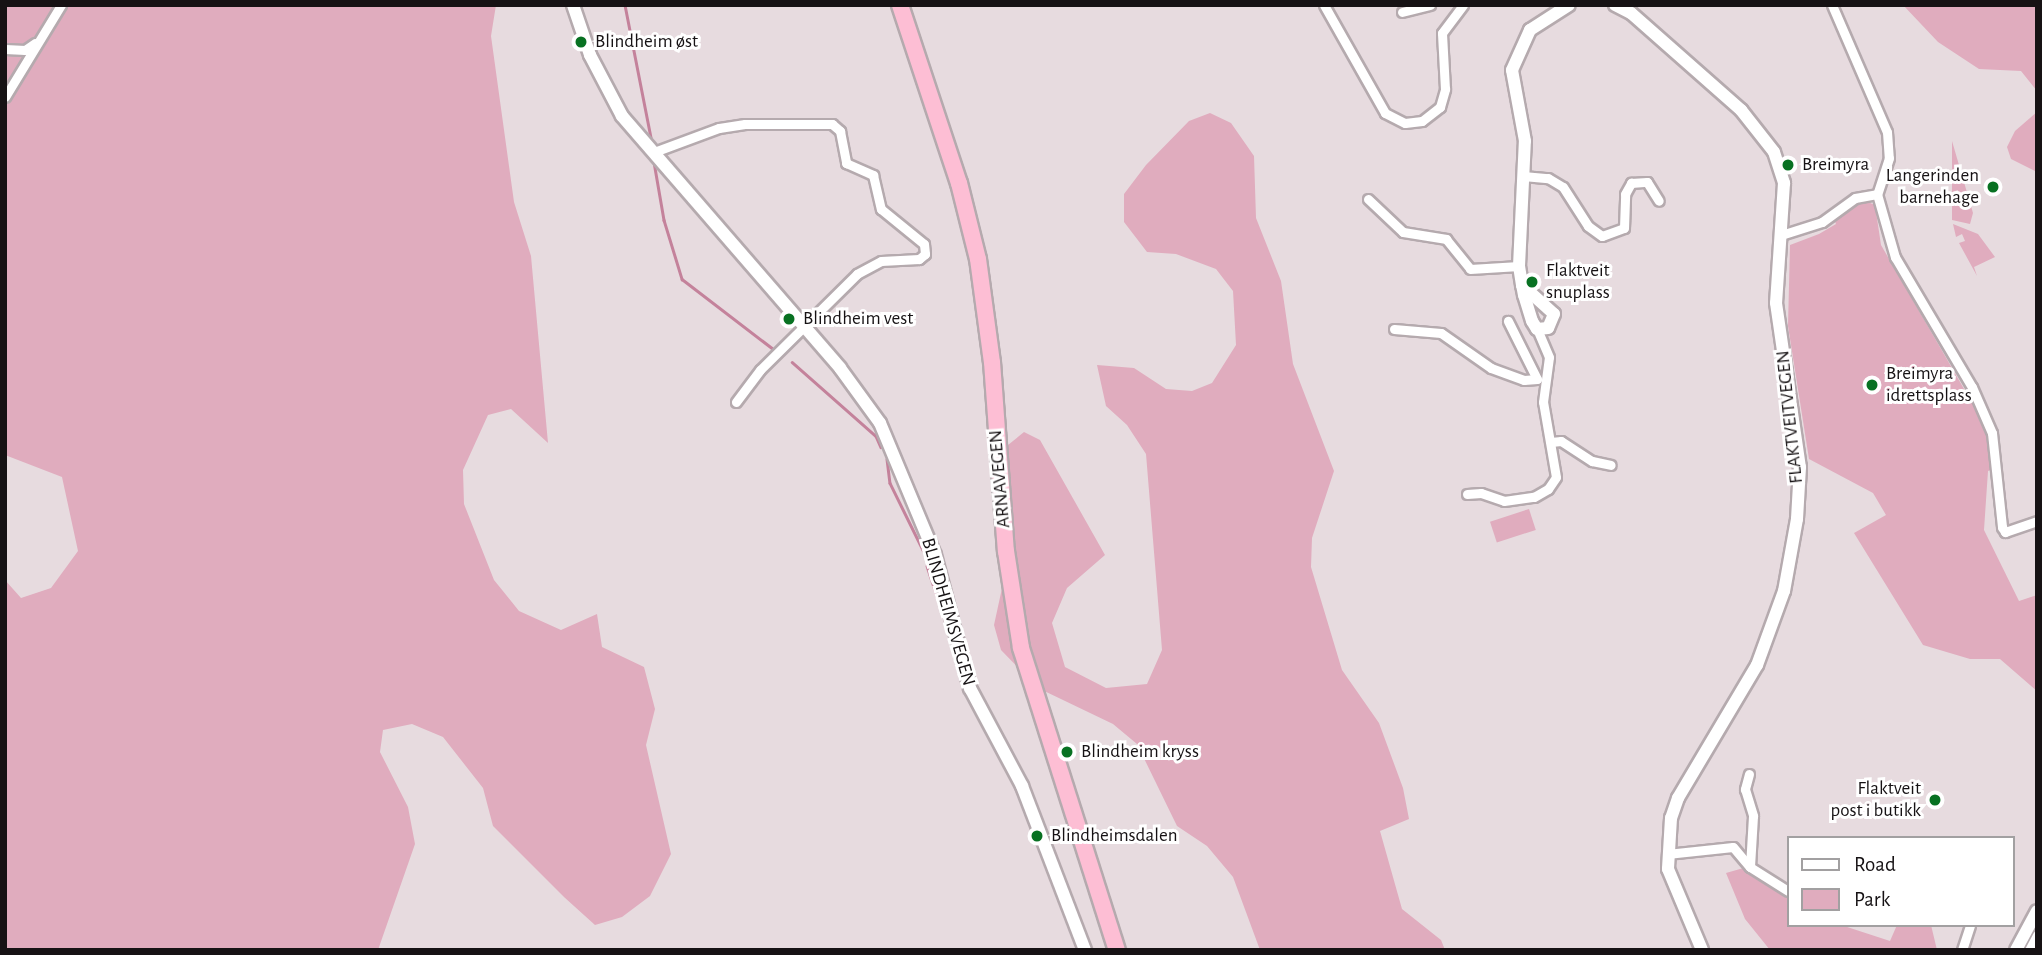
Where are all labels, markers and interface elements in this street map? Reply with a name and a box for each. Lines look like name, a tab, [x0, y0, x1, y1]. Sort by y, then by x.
place label: Blindheim øst	[595, 31, 698, 53]
marker: Blindheim øst	[573, 34, 589, 50]
place label: Breimyra	[1802, 154, 1869, 176]
marker: Breimyra	[1780, 157, 1796, 173]
place label: Langerinden barnehage	[1886, 165, 1979, 209]
marker: Langerinden barnehage	[1985, 179, 2001, 195]
place label: Flaktveit snuplass	[1546, 260, 1610, 304]
marker: Flaktveit snuplass	[1524, 274, 1540, 290]
place label: Blindheim vest	[803, 308, 913, 330]
marker: Blindheim vest	[781, 311, 797, 327]
street label: FLAKTVEITVEGEN	[1772, 349, 1808, 485]
place label: Breimyra idrettsplass	[1886, 363, 1972, 407]
marker: Breimyra idrettsplass	[1864, 377, 1880, 393]
street label: ARNAVEGEN	[984, 429, 1016, 529]
street label: BLINDHEIMSVEGEN	[916, 535, 980, 689]
place label: Blindheim kryss	[1081, 741, 1199, 763]
marker: Blindheim kryss	[1059, 744, 1075, 760]
place label: Flaktveit post i butikk	[1831, 778, 1921, 822]
marker: Flaktveit post i butikk	[1927, 792, 1943, 808]
place label: Blindheimsdalen	[1051, 825, 1177, 847]
marker: Blindheimsdalen	[1029, 828, 1045, 844]
legend	[1786, 836, 2014, 927]
text: Road	[1854, 854, 1896, 875]
text: Park	[1854, 889, 1890, 910]

